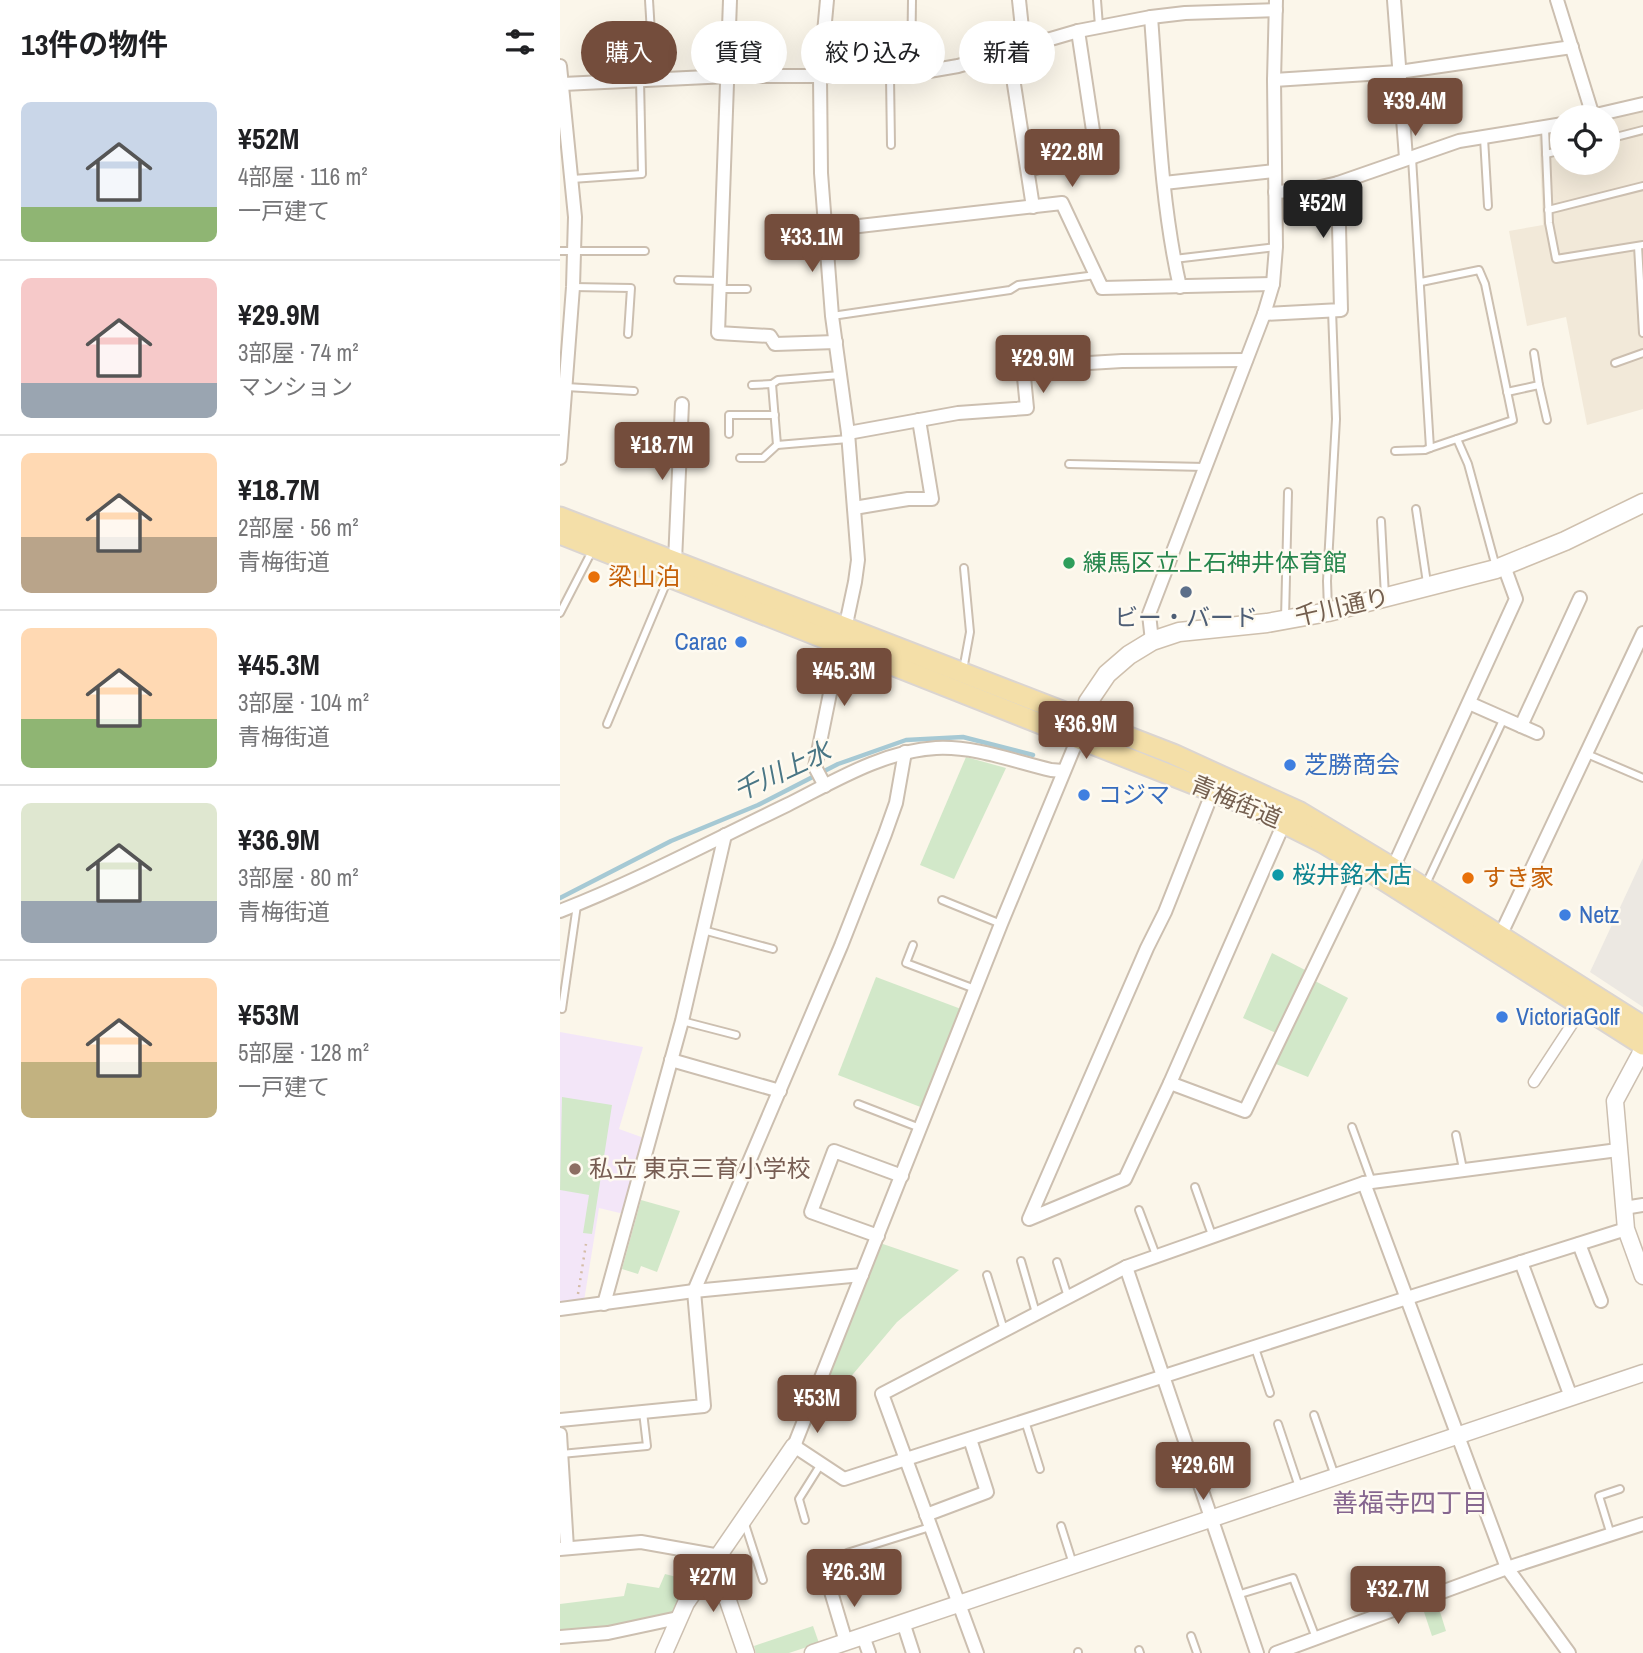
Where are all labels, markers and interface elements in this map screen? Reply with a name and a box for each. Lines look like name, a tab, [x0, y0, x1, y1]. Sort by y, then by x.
chip: 購入	[581, 21, 677, 84]
chip: 賃貸	[691, 21, 787, 84]
chip: 絞り込み	[801, 21, 945, 84]
chip: 新着	[959, 21, 1055, 84]
icon: filters	[501, 23, 539, 61]
text: 13件の物件	[21, 24, 168, 64]
pin: ¥39.4M	[1358, 78, 1472, 138]
text: ¥39.4M	[1384, 85, 1446, 116]
map controls	[1550, 105, 1620, 175]
button: locate	[1550, 105, 1620, 175]
text: ¥52M	[238, 118, 300, 158]
icon: home	[77, 130, 161, 214]
pin: ¥22.8M	[1015, 130, 1129, 189]
text: ¥22.8M	[1041, 136, 1103, 167]
text: 4部屋 · 116 m²	[238, 161, 368, 192]
pin: ¥52M	[1282, 180, 1364, 240]
text: ¥52M	[1299, 187, 1347, 218]
text: 一戸建て	[238, 195, 330, 226]
pin: ¥33.1M	[755, 215, 869, 274]
text: ¥33.1M	[781, 221, 843, 252]
text: ¥29.9M	[238, 294, 320, 334]
icon: home	[77, 306, 161, 390]
pin: ¥29.9M	[986, 336, 1100, 395]
text: 3部屋 · 74 m²	[238, 337, 358, 368]
text: ¥29.9M	[1012, 342, 1074, 373]
text: マンション	[238, 371, 353, 402]
pin: ¥18.7M	[605, 422, 719, 482]
text: ¥18.7M	[631, 429, 693, 460]
text: ¥18.7M	[238, 469, 320, 509]
icon: home	[77, 481, 161, 565]
text: 2部屋 · 56 m²	[238, 512, 358, 543]
text: 青梅街道	[238, 546, 330, 577]
place label: 練馬区立上石神井体育館	[1083, 546, 1347, 578]
marker: 練馬区立上石神井体育館	[1061, 555, 1077, 571]
place label: 梁山泊	[608, 560, 680, 592]
marker: 梁山泊	[586, 569, 602, 585]
street label: 千川通り	[1291, 580, 1392, 632]
marker: ビー・バード	[1178, 584, 1194, 600]
place label: ビー・バード	[1114, 601, 1258, 633]
place label: Carac	[675, 625, 727, 657]
marker: Carac	[733, 634, 749, 650]
text: ¥45.3M	[238, 644, 320, 684]
pin: ¥45.3M	[787, 648, 901, 708]
text: ¥45.3M	[813, 655, 875, 686]
icon: home	[77, 656, 161, 740]
text: 3部屋 · 104 m²	[238, 687, 369, 718]
pin: ¥36.9M	[1029, 702, 1143, 761]
text: ¥36.9M	[1055, 708, 1117, 739]
text: 青梅街道	[238, 721, 330, 752]
water label: 千川上水	[727, 731, 839, 808]
place label: 芝勝商会	[1304, 748, 1400, 780]
marker: 芝勝商会	[1282, 757, 1298, 773]
street label: 青梅街道	[1186, 768, 1287, 835]
place label: コジマ	[1098, 778, 1170, 810]
marker: コジマ	[1076, 787, 1092, 803]
text: ¥36.9M	[238, 819, 320, 859]
icon: home	[77, 831, 161, 915]
place label: 桜井銘木店	[1292, 858, 1412, 890]
place label: すき家	[1482, 861, 1554, 893]
text: 3部屋 · 80 m²	[238, 862, 358, 893]
marker: 桜井銘木店	[1270, 867, 1286, 883]
marker: すき家	[1460, 870, 1476, 886]
text: 青梅街道	[238, 896, 330, 927]
place label: Netz	[1579, 898, 1620, 930]
marker: Netz	[1557, 907, 1573, 923]
text: ¥53M	[238, 994, 300, 1034]
place label: VictoriaGolf	[1516, 1000, 1620, 1032]
icon: home	[77, 1006, 161, 1090]
marker: VictoriaGolf	[1494, 1009, 1510, 1025]
text: 5部屋 · 128 m²	[238, 1037, 369, 1068]
text: 一戸建て	[238, 1071, 330, 1102]
place label: 私立 東京三育小学校	[589, 1152, 810, 1184]
marker: 私立 東京三育小学校	[567, 1161, 583, 1177]
pin: ¥53M	[776, 1376, 858, 1435]
text: ¥53M	[793, 1382, 841, 1413]
pin: ¥29.6M	[1146, 1442, 1260, 1502]
text: ¥29.6M	[1172, 1449, 1234, 1480]
district label: 善福寺四丁目	[1332, 1485, 1488, 1520]
pin: ¥26.3M	[797, 1550, 911, 1609]
pin: ¥27M	[672, 1554, 754, 1614]
text: ¥26.3M	[823, 1556, 885, 1587]
text: ¥27M	[689, 1561, 737, 1592]
pin: ¥32.7M	[1341, 1566, 1455, 1626]
text: ¥32.7M	[1367, 1573, 1429, 1604]

